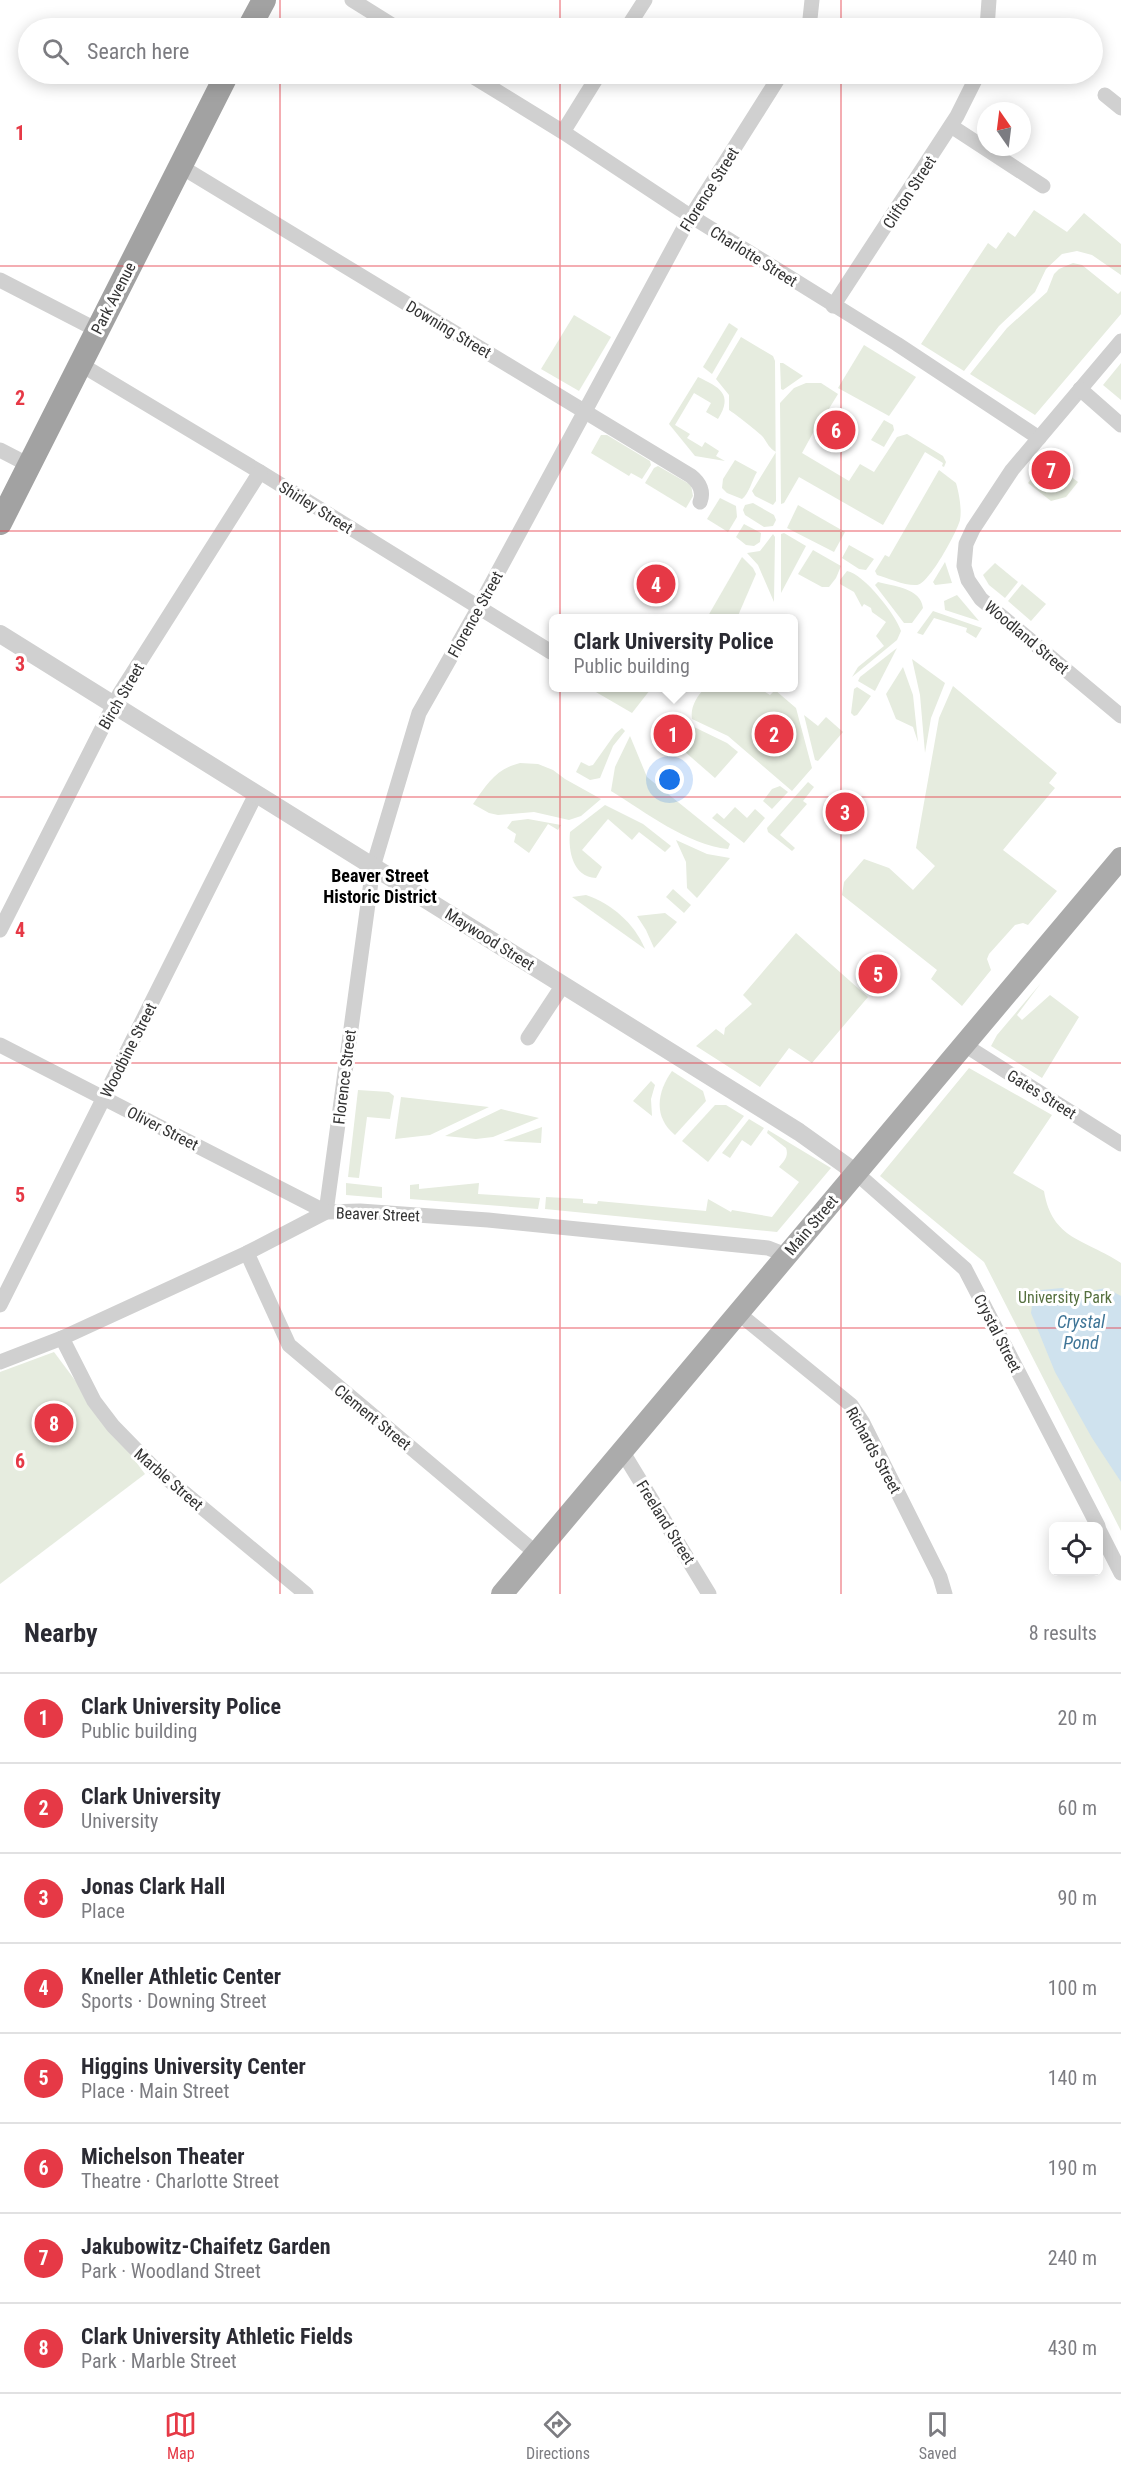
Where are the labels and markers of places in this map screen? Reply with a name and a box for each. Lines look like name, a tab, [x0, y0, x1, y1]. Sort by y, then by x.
pin: 6	[816, 408, 856, 452]
pin: 7	[1032, 448, 1070, 492]
pin: 4	[636, 562, 676, 606]
pin: 1	[654, 712, 692, 756]
pin: 2	[754, 712, 794, 756]
pin: 3	[826, 790, 864, 834]
pin: 5	[858, 952, 898, 996]
pin: 8	[34, 1400, 74, 1446]

